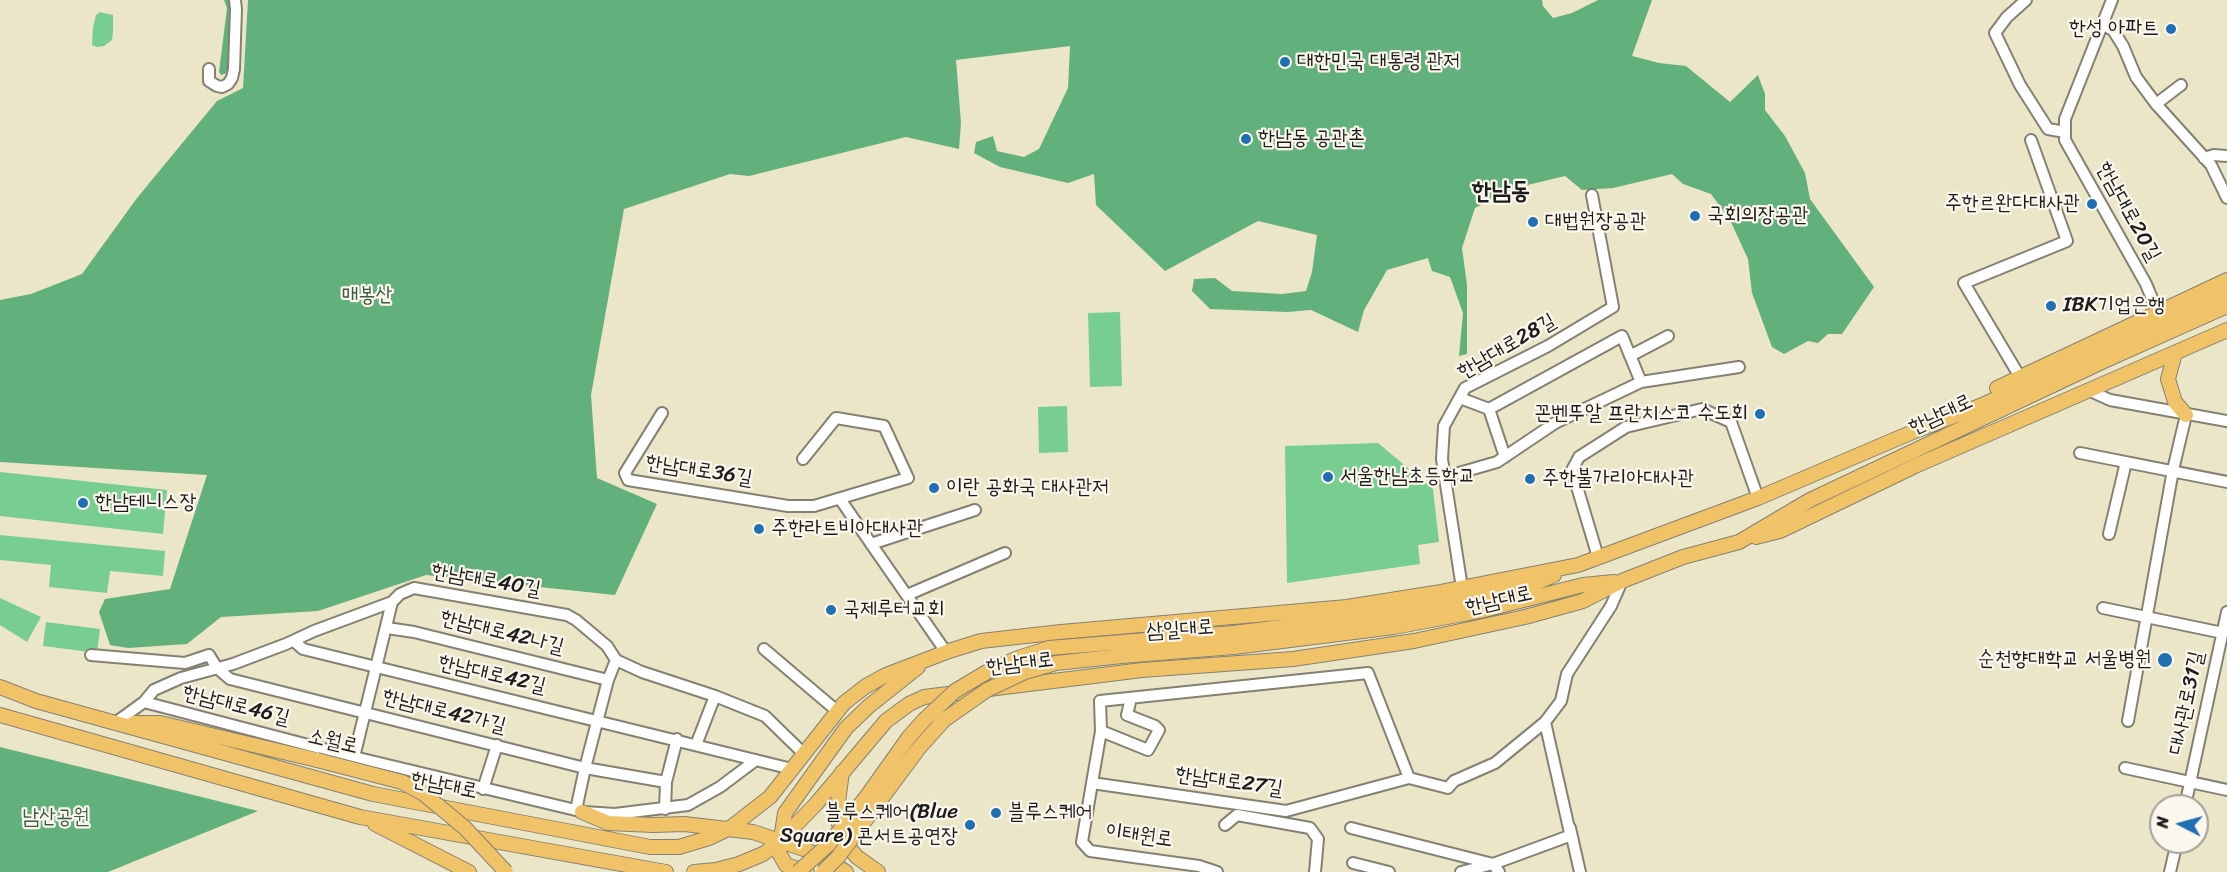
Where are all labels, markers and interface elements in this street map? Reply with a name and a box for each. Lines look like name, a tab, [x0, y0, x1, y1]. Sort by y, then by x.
place label: 한성 아파트	[2069, 16, 2159, 42]
marker: 한성 아파트	[2164, 22, 2178, 36]
place label: 대한민국 대통령 관저	[1297, 49, 1460, 75]
marker: 대한민국 대통령 관저	[1278, 55, 1292, 69]
place label: 한남동 공관촌	[1258, 126, 1365, 152]
marker: 한남동 공관촌	[1239, 132, 1253, 146]
street label: 한남대로20길	[2090, 158, 2166, 266]
district label: 한남동	[1472, 178, 1530, 206]
place label: 주한르완다대사관	[1945, 191, 2080, 217]
marker: 주한르완다대사관	[2085, 197, 2099, 211]
place label: 국회의장공관	[1707, 203, 1808, 229]
place label: 대법원장공관	[1545, 209, 1646, 235]
marker: 국회의장공관	[1688, 209, 1702, 223]
marker: 대법원장공관	[1526, 215, 1540, 229]
park label: 매봉산	[342, 283, 392, 309]
place label: IBK기업은행	[2063, 293, 2165, 319]
marker: IBK기업은행	[2044, 299, 2058, 313]
street label: 한남대로28길	[1453, 309, 1561, 385]
street label: 한남대로	[1905, 389, 1977, 441]
place label: 꼰벤뚜알 프란치스코 수도회	[1534, 401, 1748, 427]
marker: 꼰벤뚜알 프란치스코 수도회	[1753, 407, 1767, 421]
street label: 한남대로36길	[644, 450, 754, 492]
place label: 서울한남초등학교	[1340, 464, 1475, 490]
place label: 주한불가리아대사관	[1542, 466, 1694, 492]
marker: 서울한남초등학교	[1321, 470, 1335, 484]
marker: 주한불가리아대사관	[1523, 472, 1537, 486]
place label: 이란 공화국 대사관저	[946, 475, 1109, 501]
marker: 이란 공화국 대사관저	[927, 481, 941, 495]
place label: 한남테니스장	[95, 490, 196, 516]
marker: 한남테니스장	[76, 496, 90, 510]
place label: 주한라트비아대사관	[771, 516, 923, 542]
marker: 주한라트비아대사관	[752, 522, 766, 536]
street label: 한남대로40길	[429, 559, 543, 603]
street label: 한남대로	[1463, 581, 1535, 621]
place label: 국제루터교회	[843, 597, 944, 623]
marker: 국제루터교회	[824, 603, 838, 617]
street label: 한남대로42나길	[438, 605, 566, 661]
street label: 삼일대로	[1145, 615, 1215, 645]
street label: 한남대로	[985, 647, 1055, 681]
place label: 순천향대학교 서울병원	[1978, 647, 2152, 673]
street label: 대사관로31길	[2164, 649, 2210, 757]
street label: 한남대로42길	[436, 650, 548, 700]
marker: 순천향대학교 서울병원	[2156, 651, 2174, 669]
street label: 한남대로46길	[180, 681, 292, 731]
street label: 한남대로42가길	[380, 684, 508, 740]
street label: 소월로	[305, 724, 361, 760]
street label: 한남대로27길	[1173, 762, 1285, 802]
street label: 한남대로	[408, 767, 480, 805]
north arrow	[2149, 794, 2209, 854]
place label: 블루스퀘어(Blue Square) 콘서트공연장	[780, 800, 958, 850]
place label: 블루스퀘어	[1008, 800, 1092, 826]
park label: 남산공원	[22, 805, 90, 831]
marker: 블루스퀘어	[989, 806, 1003, 820]
text: N	[2148, 815, 2178, 829]
marker: 블루스퀘어(Blue Square) 콘서트공연장	[963, 818, 977, 832]
street label: 이태원로	[1104, 819, 1174, 853]

